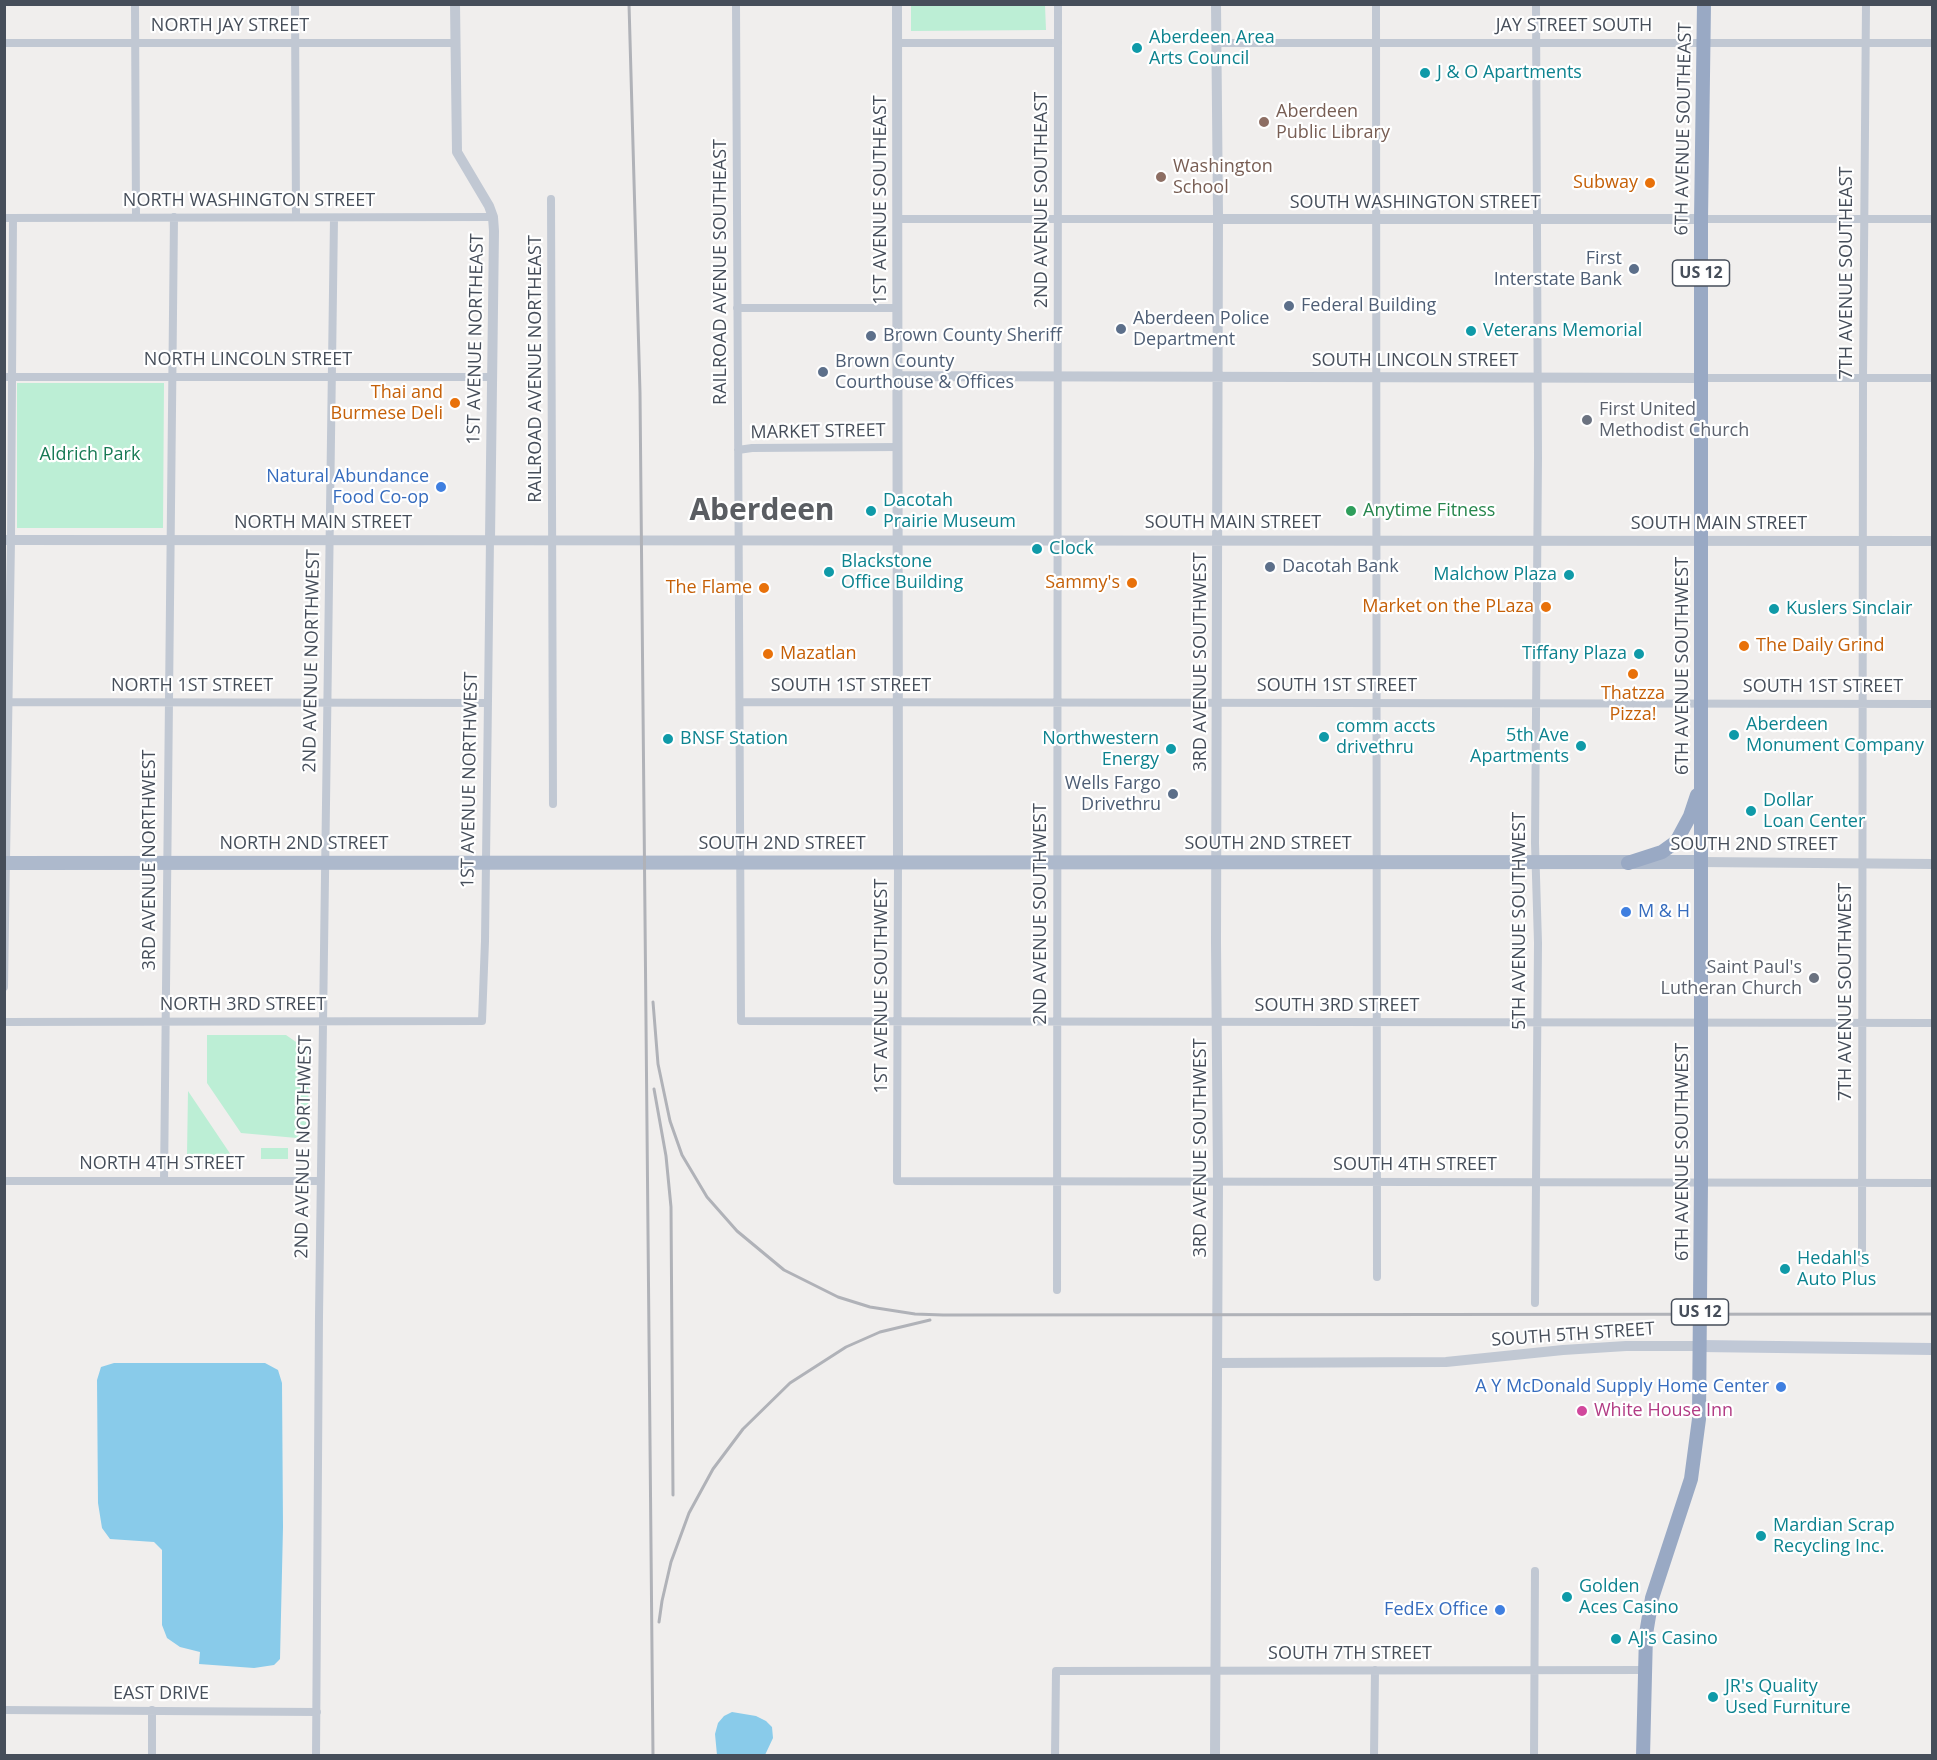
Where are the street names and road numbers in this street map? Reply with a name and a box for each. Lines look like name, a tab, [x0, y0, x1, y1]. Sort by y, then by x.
street label: NORTH JAY STREET	[151, 15, 309, 37]
street label: JAY STREET SOUTH	[1496, 15, 1652, 37]
street label: 6TH AVENUE SOUTHEAST	[1671, 22, 1697, 236]
street label: 2ND AVENUE SOUTHEAST	[1031, 92, 1053, 308]
street label: 1ST AVENUE SOUTHEAST	[870, 95, 892, 305]
street label: RAILROAD AVENUE SOUTHEAST	[710, 139, 732, 405]
street label: 7TH AVENUE SOUTHEAST	[1836, 167, 1858, 379]
street label: NORTH WASHINGTON STREET	[123, 190, 375, 212]
street label: SOUTH WASHINGTON STREET	[1290, 192, 1540, 214]
street label: 1ST AVENUE NORTHEAST	[463, 233, 489, 445]
street label: RAILROAD AVENUE NORTHEAST	[525, 235, 547, 503]
road number: US 12	[1672, 260, 1730, 286]
street label: NORTH LINCOLN STREET	[144, 349, 352, 371]
street label: SOUTH LINCOLN STREET	[1312, 350, 1518, 372]
street label: MARKET STREET	[750, 420, 886, 444]
street label: NORTH MAIN STREET	[234, 512, 412, 534]
street label: SOUTH MAIN STREET	[1145, 512, 1321, 534]
street label: SOUTH MAIN STREET	[1631, 513, 1807, 535]
street label: 2ND AVENUE NORTHWEST	[299, 549, 325, 773]
street label: 3RD AVENUE SOUTHWEST	[1190, 552, 1212, 772]
street label: 6TH AVENUE SOUTHWEST	[1672, 557, 1694, 775]
street label: 1ST AVENUE NORTHWEST	[457, 672, 483, 888]
street label: NORTH 1ST STREET	[111, 675, 273, 697]
street label: SOUTH 1ST STREET	[771, 675, 931, 697]
street label: SOUTH 1ST STREET	[1257, 675, 1417, 697]
street label: SOUTH 1ST STREET	[1743, 676, 1903, 698]
street label: 3RD AVENUE NORTHWEST	[139, 750, 161, 970]
street label: 2ND AVENUE SOUTHWEST	[1030, 803, 1052, 1025]
street label: 5TH AVENUE SOUTHWEST	[1509, 812, 1531, 1030]
street label: NORTH 2ND STREET	[220, 833, 388, 855]
street label: SOUTH 2ND STREET	[698, 833, 866, 855]
street label: SOUTH 2ND STREET	[1184, 833, 1352, 855]
street label: SOUTH 2ND STREET	[1670, 834, 1838, 856]
street label: 1ST AVENUE SOUTHWEST	[871, 879, 893, 1093]
street label: 7TH AVENUE SOUTHWEST	[1835, 883, 1857, 1101]
street label: NORTH 3RD STREET	[160, 994, 326, 1016]
street label: SOUTH 3RD STREET	[1255, 995, 1419, 1017]
street label: 2ND AVENUE NORTHWEST	[291, 1035, 317, 1259]
street label: 3RD AVENUE SOUTHWEST	[1190, 1038, 1212, 1258]
street label: 6TH AVENUE SOUTHWEST	[1672, 1043, 1694, 1261]
street label: NORTH 4TH STREET	[79, 1153, 245, 1175]
street label: SOUTH 4TH STREET	[1333, 1154, 1497, 1176]
road number: US 12	[1672, 1299, 1728, 1325]
street label: SOUTH 5TH STREET	[1491, 1319, 1655, 1351]
street label: SOUTH 7TH STREET	[1268, 1643, 1432, 1665]
street label: EAST DRIVE	[113, 1683, 209, 1705]

